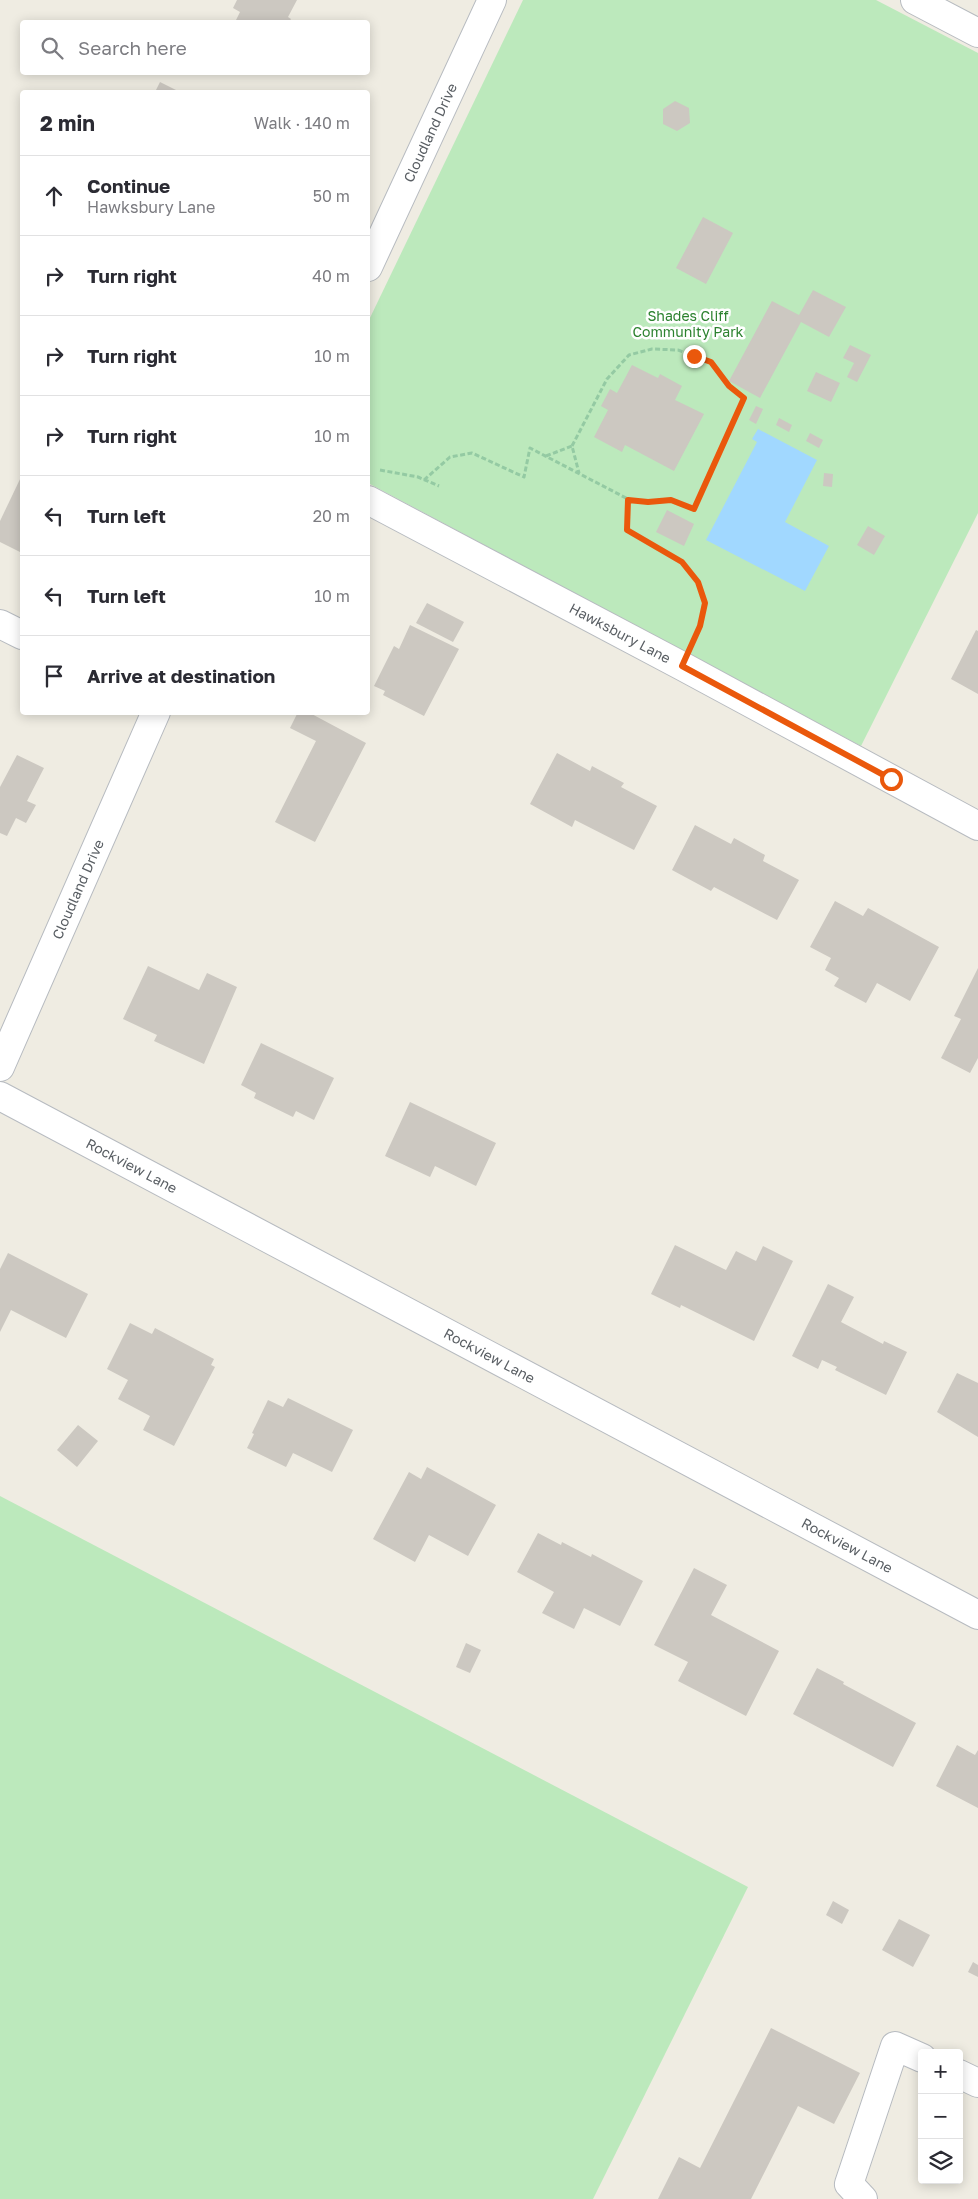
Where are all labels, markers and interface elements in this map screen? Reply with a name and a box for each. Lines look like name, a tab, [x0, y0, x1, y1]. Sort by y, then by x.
search box	[20, 20, 370, 75]
icon: search	[38, 34, 66, 62]
text: Search here	[78, 36, 187, 59]
street label: Cloudland Drive	[400, 80, 460, 185]
text: 2 min	[40, 110, 95, 136]
text: Walk · 140 m	[254, 113, 350, 133]
text: Continue	[87, 174, 170, 197]
icon: ahead	[40, 182, 68, 210]
text: 50 m	[313, 186, 350, 206]
text: Hawksbury Lane	[87, 197, 215, 217]
icon: right	[40, 262, 68, 290]
text: Turn right	[87, 264, 177, 287]
text: 40 m	[312, 266, 350, 286]
park label: Shades Cliff Community Park	[632, 307, 744, 340]
icon: right	[40, 342, 68, 370]
text: Turn right	[87, 344, 177, 367]
route end	[683, 345, 706, 368]
text: 10 m	[314, 346, 350, 366]
icon: right	[40, 422, 68, 450]
text: Turn right	[87, 424, 177, 447]
text: 10 m	[314, 426, 350, 446]
icon: left	[40, 502, 68, 530]
text: Turn left	[87, 504, 166, 527]
text: 20 m	[313, 506, 350, 526]
icon: left	[40, 582, 68, 610]
text: Turn left	[87, 584, 166, 607]
text: 10 m	[314, 586, 350, 606]
street label: Hawksbury Lane	[567, 599, 674, 667]
icon: arrive	[40, 662, 68, 690]
text: Arrive at destination	[87, 664, 275, 687]
route start	[880, 768, 903, 791]
street label: Cloudland Drive	[48, 837, 107, 942]
street label: Rockview Lane	[83, 1134, 180, 1197]
street label: Rockview Lane	[441, 1324, 538, 1386]
street label: Rockview Lane	[799, 1514, 896, 1576]
map controls	[918, 2049, 963, 2184]
button: +	[918, 2049, 963, 2094]
button: −	[918, 2094, 963, 2139]
button: layers	[918, 2139, 963, 2184]

